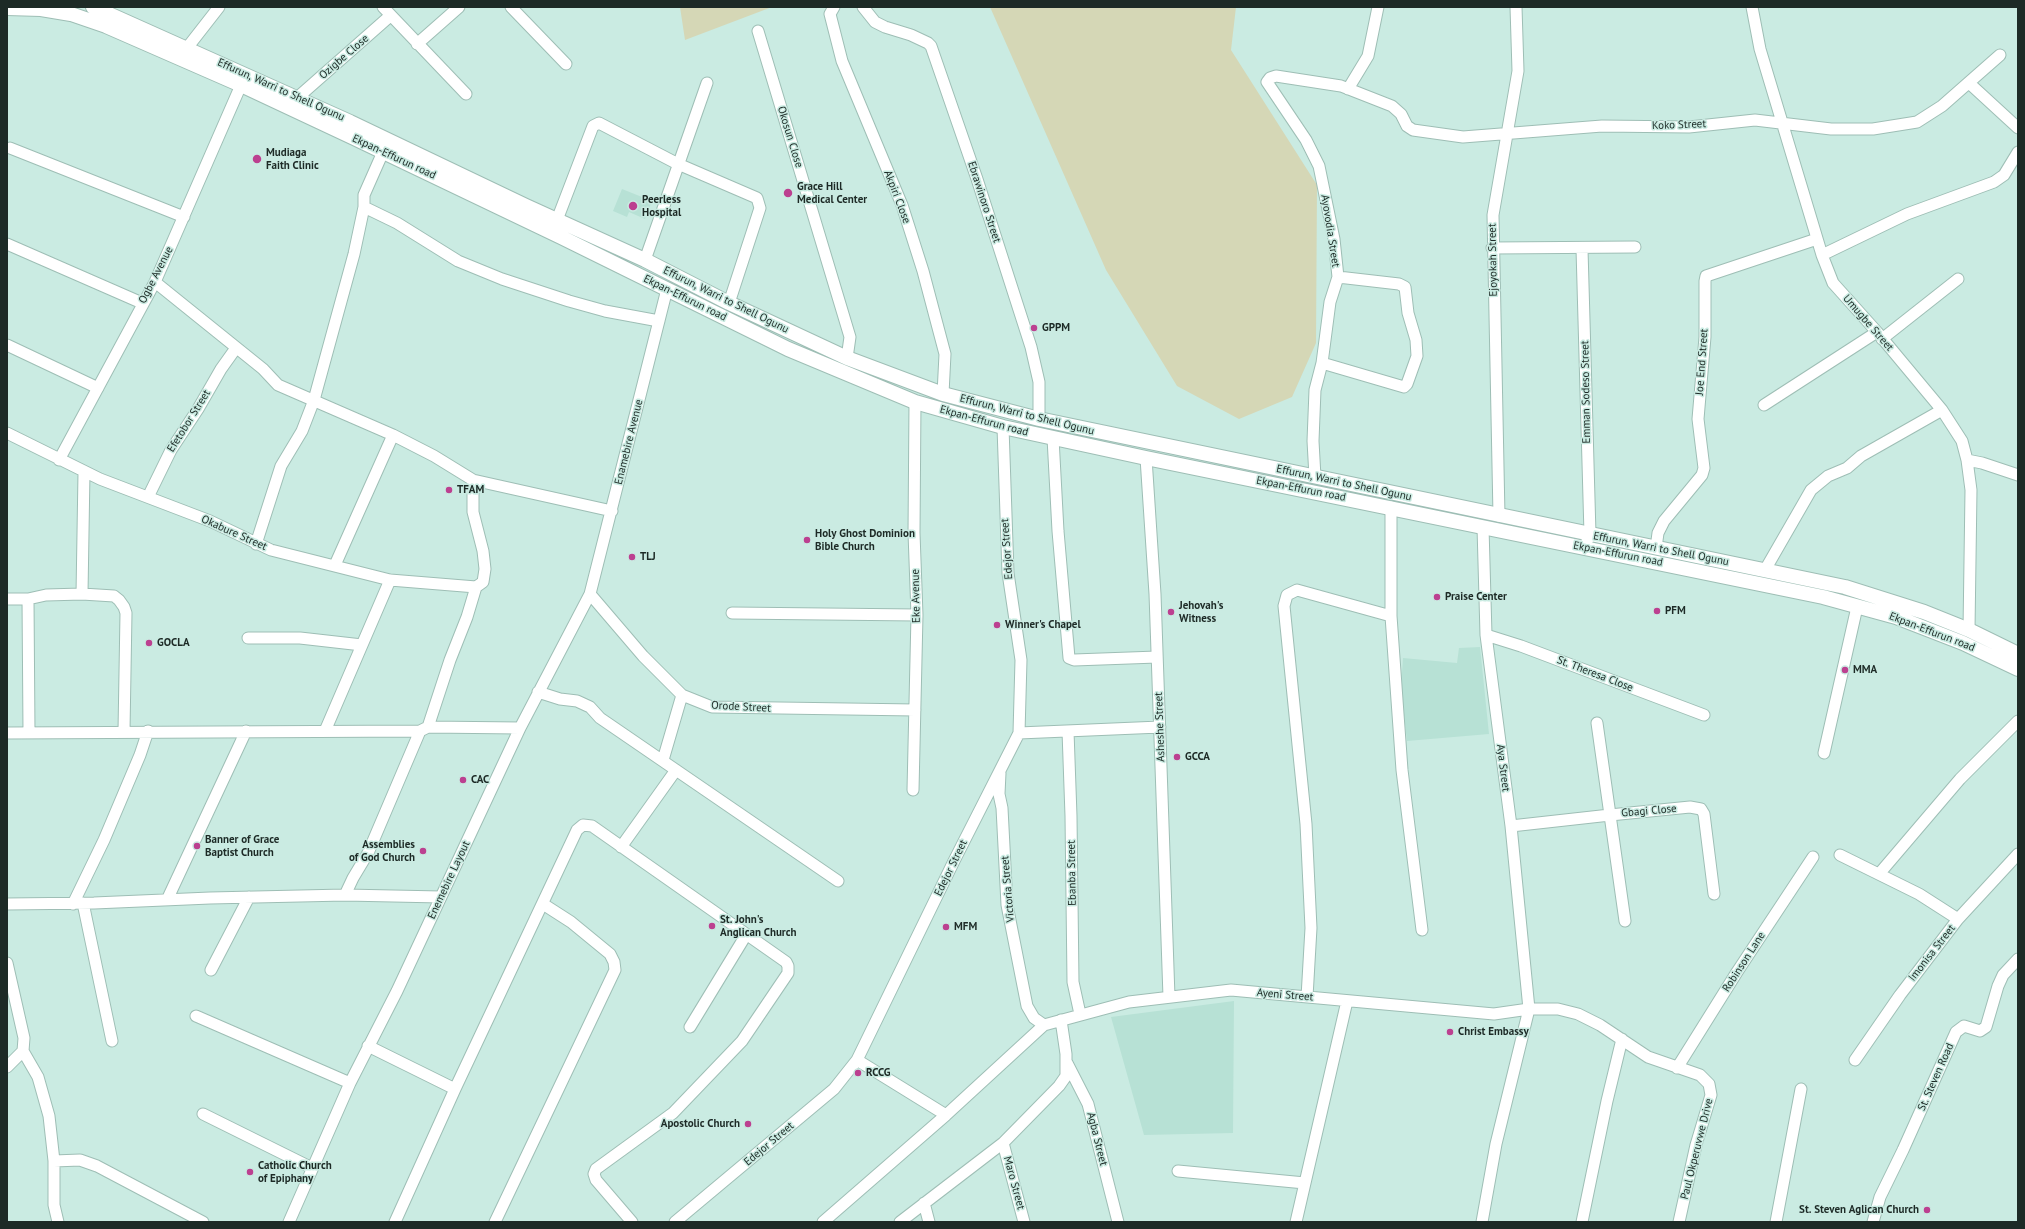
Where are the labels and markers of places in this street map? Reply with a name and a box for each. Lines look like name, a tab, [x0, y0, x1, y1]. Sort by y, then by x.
place label: Mudiaga Faith Clinic	[266, 146, 319, 172]
marker: Mudiaga Faith Clinic	[251, 153, 263, 165]
place label: Grace Hill Medical Center	[797, 180, 867, 206]
marker: Grace Hill Medical Center	[782, 187, 794, 199]
place label: Peerless Hospital	[642, 193, 681, 219]
marker: Peerless Hospital	[627, 200, 639, 212]
place label: GPPM	[1042, 321, 1070, 335]
marker: GPPM	[1029, 323, 1039, 333]
place label: TFAM	[457, 483, 484, 497]
marker: TFAM	[444, 485, 454, 495]
place label: Holy Ghost Dominion Bible Church	[815, 527, 915, 553]
marker: Holy Ghost Dominion Bible Church	[802, 535, 812, 545]
place label: TLJ	[640, 550, 656, 564]
marker: TLJ	[627, 552, 637, 562]
place label: Praise Center	[1445, 590, 1507, 604]
marker: Praise Center	[1432, 592, 1442, 602]
place label: Jehovah's Witness	[1179, 599, 1223, 625]
place label: PFM	[1665, 604, 1686, 618]
marker: PFM	[1652, 606, 1662, 616]
marker: Jehovah's Witness	[1166, 607, 1176, 617]
place label: Winner's Chapel	[1005, 618, 1081, 632]
marker: Winner's Chapel	[992, 620, 1002, 630]
place label: GOCLA	[157, 636, 190, 650]
marker: GOCLA	[144, 638, 154, 648]
place label: MMA	[1853, 663, 1877, 677]
marker: MMA	[1840, 665, 1850, 675]
place label: GCCA	[1185, 750, 1210, 764]
marker: GCCA	[1172, 752, 1182, 762]
place label: CAC	[471, 773, 489, 787]
marker: CAC	[458, 775, 468, 785]
place label: Banner of Grace Baptist Church	[205, 833, 279, 859]
place label: Assemblies of God Church	[349, 838, 415, 864]
marker: Banner of Grace Baptist Church	[192, 841, 202, 851]
marker: Assemblies of God Church	[418, 846, 428, 856]
place label: St. John's Anglican Church	[720, 913, 796, 939]
place label: MFM	[954, 920, 977, 934]
marker: St. John's Anglican Church	[707, 921, 717, 931]
marker: MFM	[941, 922, 951, 932]
place label: Christ Embassy	[1458, 1025, 1529, 1039]
marker: Christ Embassy	[1445, 1027, 1455, 1037]
place label: RCCG	[866, 1066, 891, 1080]
marker: RCCG	[853, 1068, 863, 1078]
place label: Apostolic Church	[661, 1117, 740, 1131]
marker: Apostolic Church	[743, 1119, 753, 1129]
place label: Catholic Church of Epiphany	[258, 1159, 332, 1185]
marker: Catholic Church of Epiphany	[245, 1167, 255, 1177]
place label: St. Steven Aglican Church	[1799, 1203, 1919, 1217]
marker: St. Steven Aglican Church	[1922, 1205, 1932, 1215]

